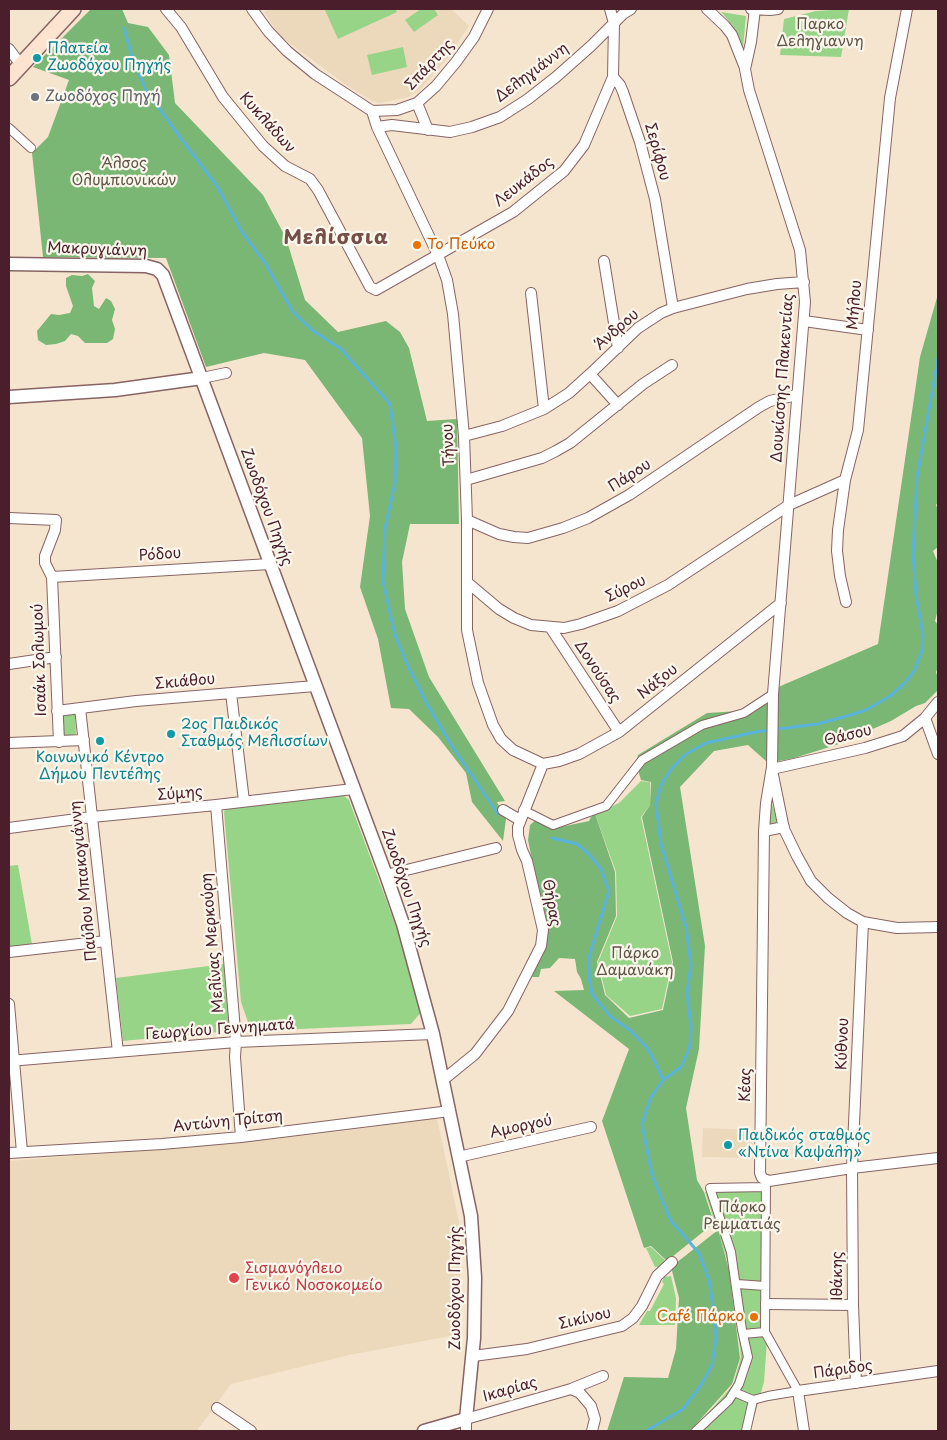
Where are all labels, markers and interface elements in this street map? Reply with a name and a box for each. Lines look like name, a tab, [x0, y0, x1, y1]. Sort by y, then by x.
park label: Παρκο Δεληγιαννη	[776, 16, 864, 51]
street label: Σπάρτης	[402, 36, 458, 94]
place label: Πλατεία Ζωοδόχου Πηγής	[47, 40, 171, 75]
street label: Δεληγιάννη	[492, 40, 572, 106]
marker: Πλατεία Ζωοδόχου Πηγής	[31, 52, 43, 64]
place label: Ζωοδόχος Πηγή	[45, 88, 161, 106]
street label: Κυκλάδων	[235, 89, 299, 157]
marker: Ζωοδόχος Πηγή	[29, 91, 41, 103]
street label: Σερίφου	[640, 121, 674, 183]
street label: Λευκάδος	[491, 153, 557, 211]
park label: Άλσος Ολυμπιονικών	[71, 155, 177, 190]
district label: Μελίσσια	[282, 226, 390, 250]
place label: Το Πεύκο	[427, 236, 495, 254]
street label: Μακρυγιάννη	[47, 239, 147, 261]
marker: Το Πεύκο	[411, 239, 423, 251]
street label: Μήλου	[844, 279, 866, 331]
street label: Δουκίσσης Πλακεντίας	[768, 293, 798, 463]
street label: Άνδρου	[591, 306, 643, 354]
street label: Τήνου	[439, 423, 459, 467]
street label: Ζωοδόχου Πηγής	[236, 446, 296, 568]
street label: Πάρου	[605, 456, 655, 496]
street label: Ρόδου	[138, 545, 182, 565]
street label: Σύρου	[603, 572, 649, 606]
street label: Ισαάκ Σολωμού	[29, 603, 51, 717]
street label: Δονούσας	[570, 637, 624, 707]
street label: Νάξου	[634, 661, 682, 703]
street label: Σκιάθου	[154, 670, 216, 694]
place label: 2ος Παιδικός Σταθμός Μελισσίων	[181, 716, 328, 751]
street label: Θάσου	[822, 721, 874, 751]
marker: 2ος Παιδικός Σταθμός Μελισσίων	[165, 728, 177, 740]
marker: Κοινωνικό Κέντρο Δήμου Πεντέλης	[94, 735, 106, 747]
place label: Κοινωνικό Κέντρο Δήμου Πεντέλης	[36, 749, 164, 784]
street label: Σύμης	[157, 783, 203, 805]
street label: Παύλου Μπακογιάννη	[67, 800, 101, 962]
street label: Ζωοδόχου Πηγής	[377, 826, 435, 950]
street label: Μελίνας Μερκούρη	[198, 872, 228, 1014]
street label: Θήρας	[538, 878, 564, 928]
park label: Πάρκο Δαμανάκη	[596, 945, 674, 980]
street label: Γεωργίου Γεννηματά	[145, 1016, 295, 1044]
street label: Κύθνου	[833, 1018, 853, 1070]
street label: Κέας	[737, 1068, 755, 1102]
street label: Αντώνη Τρίτση	[172, 1107, 284, 1137]
street label: Αμοργού	[488, 1112, 554, 1142]
place label: Παιδικός σταθμός «Ντίνα Καψάλη»	[738, 1127, 870, 1162]
marker: Παιδικός σταθμός «Ντίνα Καψάλη»	[722, 1139, 734, 1151]
park label: Πάρκο Ρεμματιάς	[703, 1199, 781, 1234]
street label: Ζωοδόχου Πηγής	[447, 1226, 465, 1350]
street label: Ιθάκης	[829, 1251, 847, 1301]
place label: Σισμανόγλειο Γενικό Νοσοκομείο	[245, 1260, 383, 1295]
marker: Σισμανόγλειο Γενικό Νοσοκομείο	[227, 1271, 241, 1285]
street label: Σικίνου	[557, 1304, 613, 1334]
place label: Café Πάρκο	[657, 1308, 744, 1326]
marker: Café Πάρκο	[748, 1311, 760, 1323]
street label: Πάριδος	[812, 1357, 874, 1383]
street label: Ικαρίας	[481, 1374, 539, 1406]

